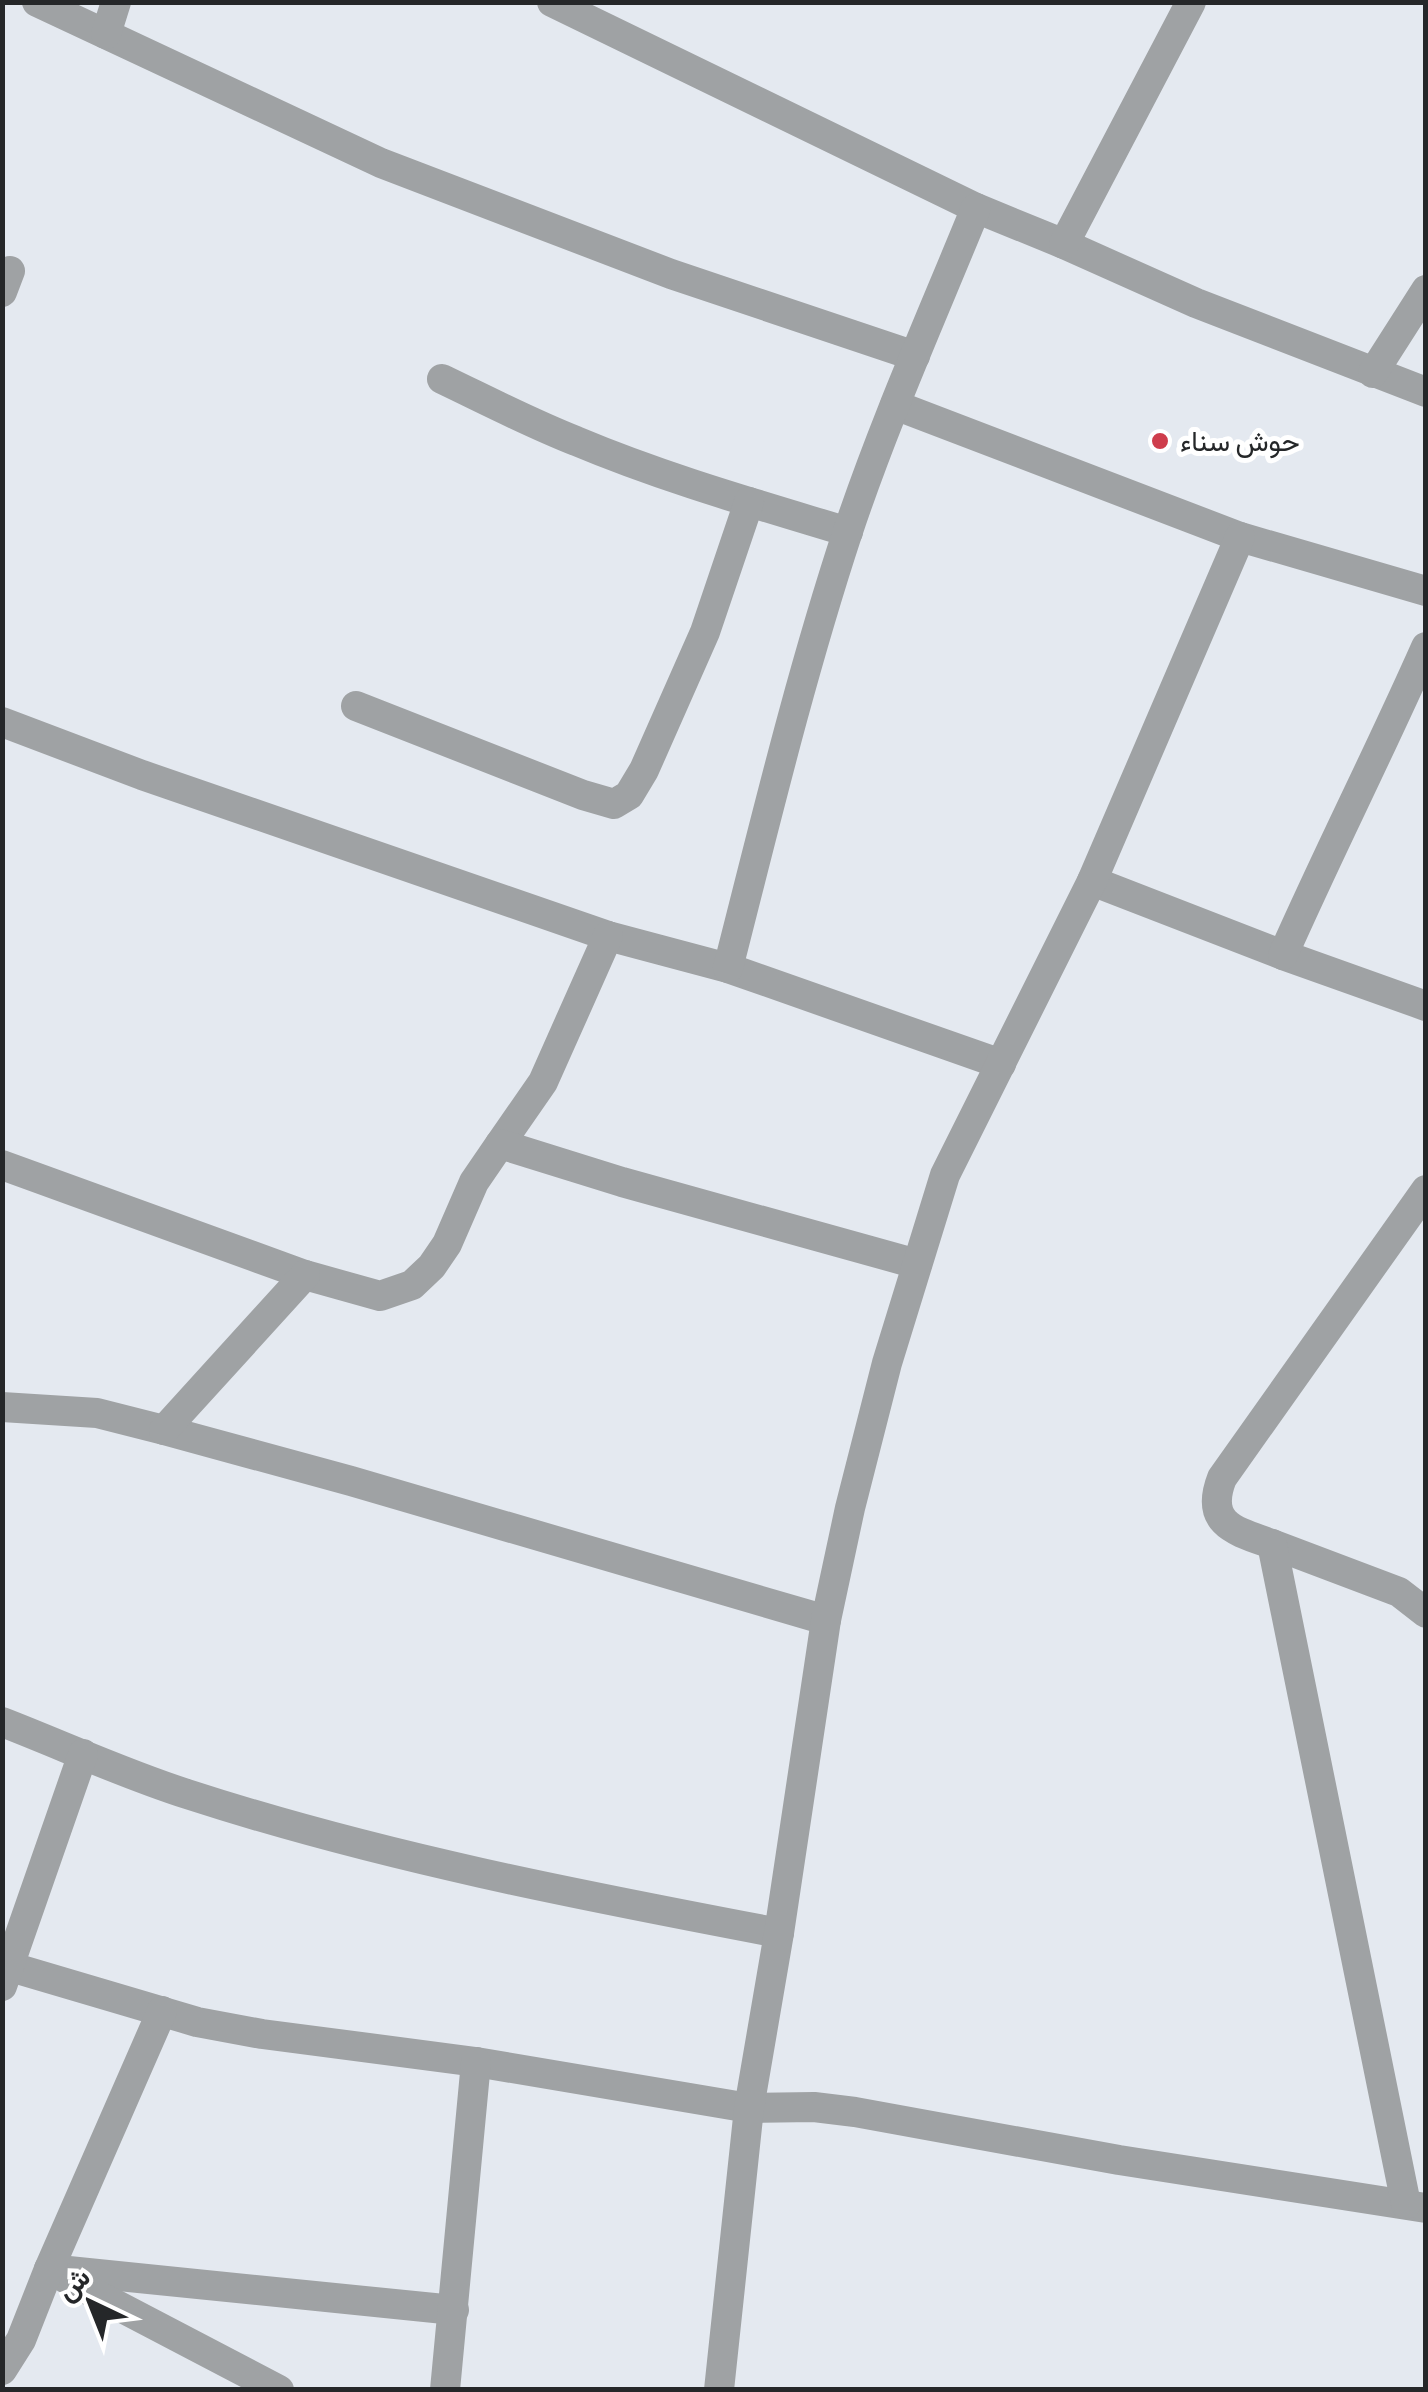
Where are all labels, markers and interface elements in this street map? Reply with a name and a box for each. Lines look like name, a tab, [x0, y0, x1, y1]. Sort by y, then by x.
place label: حوش سناء	[1180, 426, 1300, 459]
marker: حوش سناء	[1149, 430, 1171, 452]
north arrow	[40, 2252, 140, 2352]
text: ش	[50, 2261, 97, 2308]

